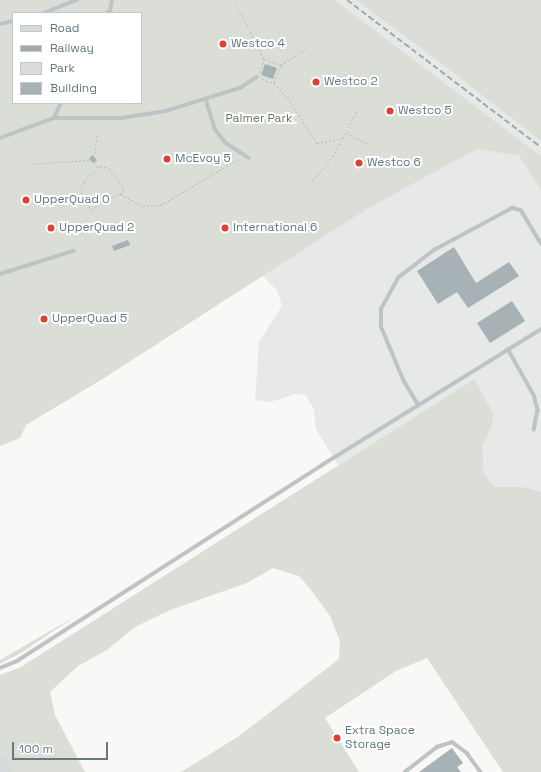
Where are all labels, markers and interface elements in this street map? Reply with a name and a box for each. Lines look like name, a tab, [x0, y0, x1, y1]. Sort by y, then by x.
legend	[12, 12, 142, 104]
text: Road	[50, 20, 79, 36]
place label: Westco 4	[231, 37, 285, 51]
marker: Westco 4	[218, 39, 228, 49]
text: Railway	[50, 40, 94, 56]
text: Park	[50, 60, 75, 76]
place label: Westco 2	[324, 75, 378, 89]
marker: Westco 2	[311, 77, 321, 87]
text: Building	[50, 80, 97, 96]
place label: Westco 5	[398, 104, 452, 118]
marker: Westco 5	[385, 106, 395, 116]
park label: Palmer Park	[226, 112, 292, 126]
place label: McEvoy 5	[175, 152, 231, 166]
marker: McEvoy 5	[162, 154, 172, 164]
place label: Westco 6	[367, 156, 421, 170]
marker: Westco 6	[354, 158, 364, 168]
place label: UpperQuad 0	[34, 193, 110, 207]
marker: UpperQuad 0	[21, 195, 31, 205]
place label: UpperQuad 2	[59, 221, 134, 235]
place label: International 6	[233, 221, 317, 235]
marker: UpperQuad 2	[46, 223, 56, 233]
marker: International 6	[220, 223, 230, 233]
place label: UpperQuad 5	[52, 312, 127, 326]
marker: UpperQuad 5	[39, 314, 49, 324]
place label: Extra Space Storage	[345, 724, 415, 752]
marker: Extra Space Storage	[332, 733, 342, 743]
scale bar	[14, 734, 110, 760]
text: 100 m	[19, 741, 53, 757]

